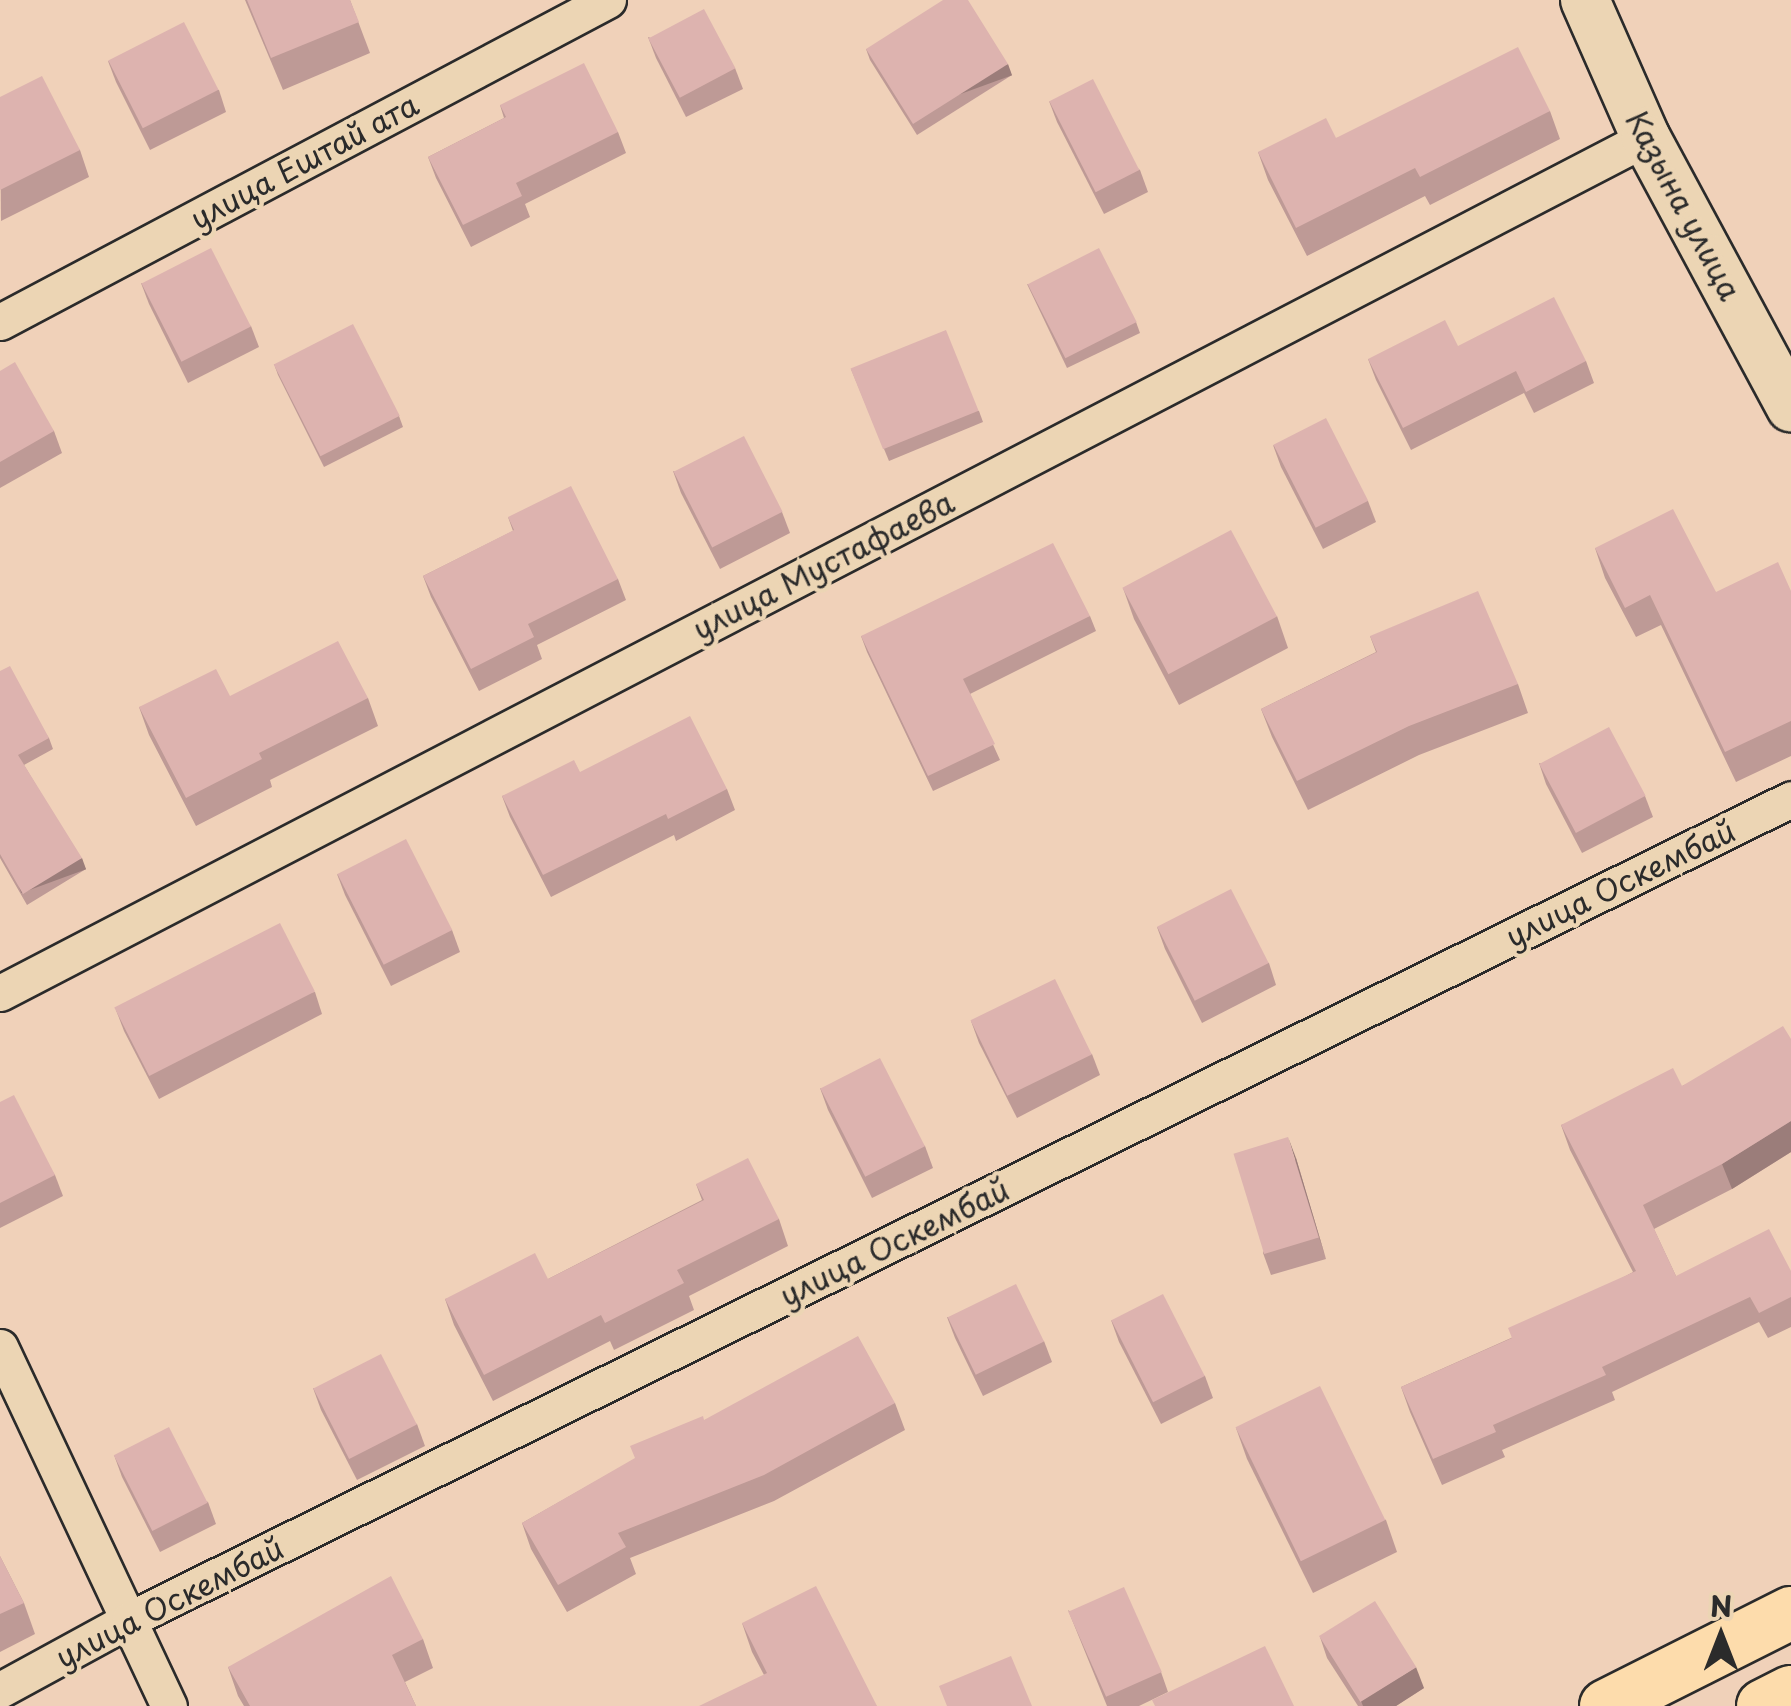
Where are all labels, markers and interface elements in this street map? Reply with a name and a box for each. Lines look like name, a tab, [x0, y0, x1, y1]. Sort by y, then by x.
street label: улица Ештай ата	[182, 85, 426, 237]
street label: Казына улица	[1619, 103, 1749, 307]
street label: улица Мустафаева	[686, 483, 960, 647]
street label: улица Оскембай	[1500, 812, 1740, 954]
street label: улица Оскембай	[774, 1171, 1014, 1313]
street label: улица Оскембай	[49, 1529, 289, 1675]
text: N	[1710, 1584, 1732, 1627]
north arrow	[1671, 1586, 1771, 1686]

